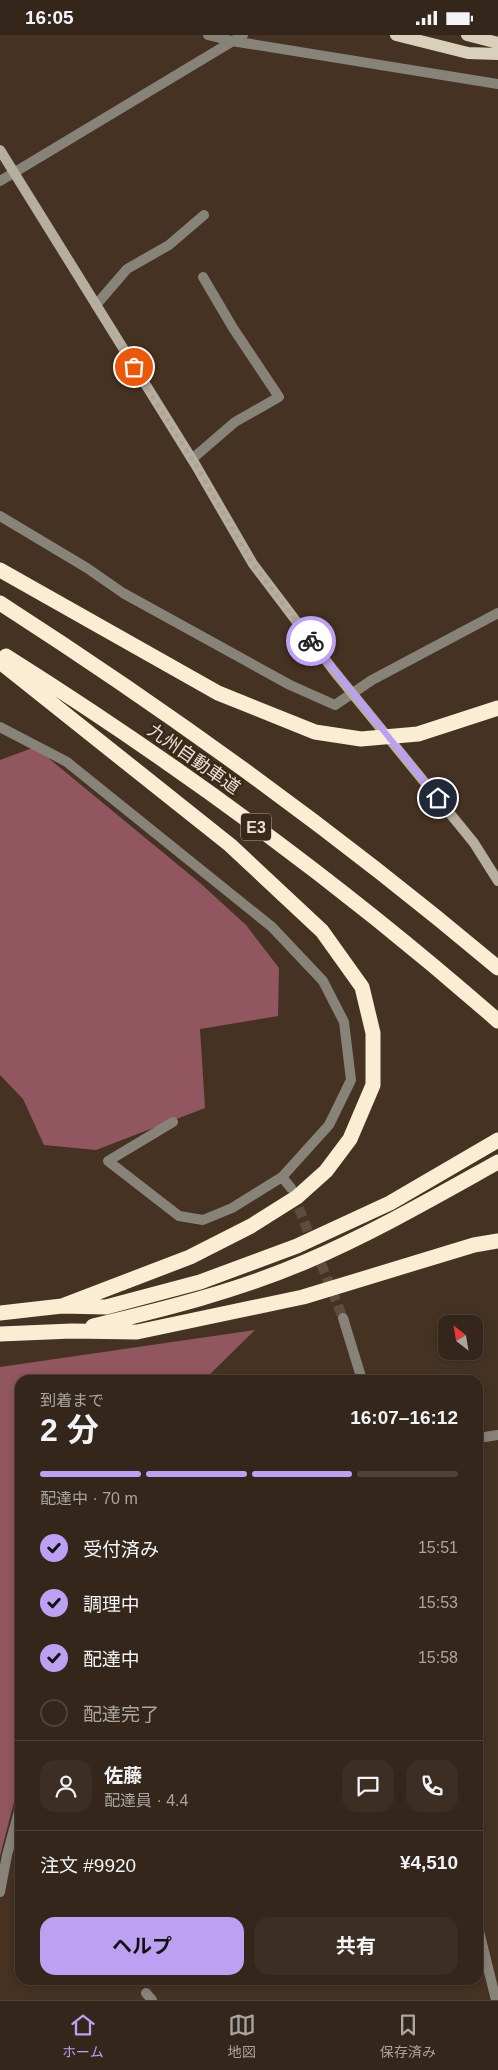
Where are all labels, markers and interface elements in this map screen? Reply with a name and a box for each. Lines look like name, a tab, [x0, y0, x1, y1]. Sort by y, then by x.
text: 16:05	[25, 7, 74, 28]
pin	[113, 346, 155, 388]
icon: bag	[120, 353, 148, 381]
courier	[286, 616, 336, 666]
icon: bike	[297, 627, 325, 655]
street label: 九州自動車道	[144, 720, 244, 798]
pin	[417, 777, 459, 819]
icon: home	[424, 784, 452, 812]
road number: E3	[241, 814, 271, 841]
north arrow	[438, 1315, 482, 1360]
map controls	[438, 1315, 483, 1360]
text: 到着まで	[40, 1392, 104, 1409]
text: 16:07–16:12	[350, 1407, 458, 1428]
text: 2 分	[40, 1412, 99, 1448]
text: 配達中 · 70 m	[40, 1490, 138, 1507]
icon: check	[40, 1534, 68, 1562]
text: 受付済み	[83, 1539, 159, 1560]
text: 15:51	[418, 1539, 458, 1556]
icon: check	[40, 1589, 68, 1617]
text: 調理中	[83, 1594, 140, 1615]
text: 15:53	[418, 1594, 458, 1611]
icon: check	[40, 1644, 68, 1672]
text: 配達中	[83, 1649, 140, 1670]
text: 15:58	[418, 1649, 458, 1666]
text: 配達完了	[83, 1704, 159, 1725]
button: person	[40, 1760, 92, 1812]
button: chat	[342, 1760, 394, 1812]
button: phone	[406, 1760, 458, 1812]
text: 佐藤	[104, 1765, 142, 1786]
text: 配達員 · 4.4	[104, 1792, 188, 1809]
text: ¥4,510	[400, 1852, 458, 1873]
text: 注文 #9920	[40, 1855, 136, 1876]
button: ヘルプ	[40, 1917, 244, 1975]
button: 共有	[254, 1917, 458, 1975]
tab: ホーム	[62, 2011, 104, 2061]
tab: 地図	[228, 2011, 256, 2061]
tab: 保存済み	[380, 2011, 436, 2061]

